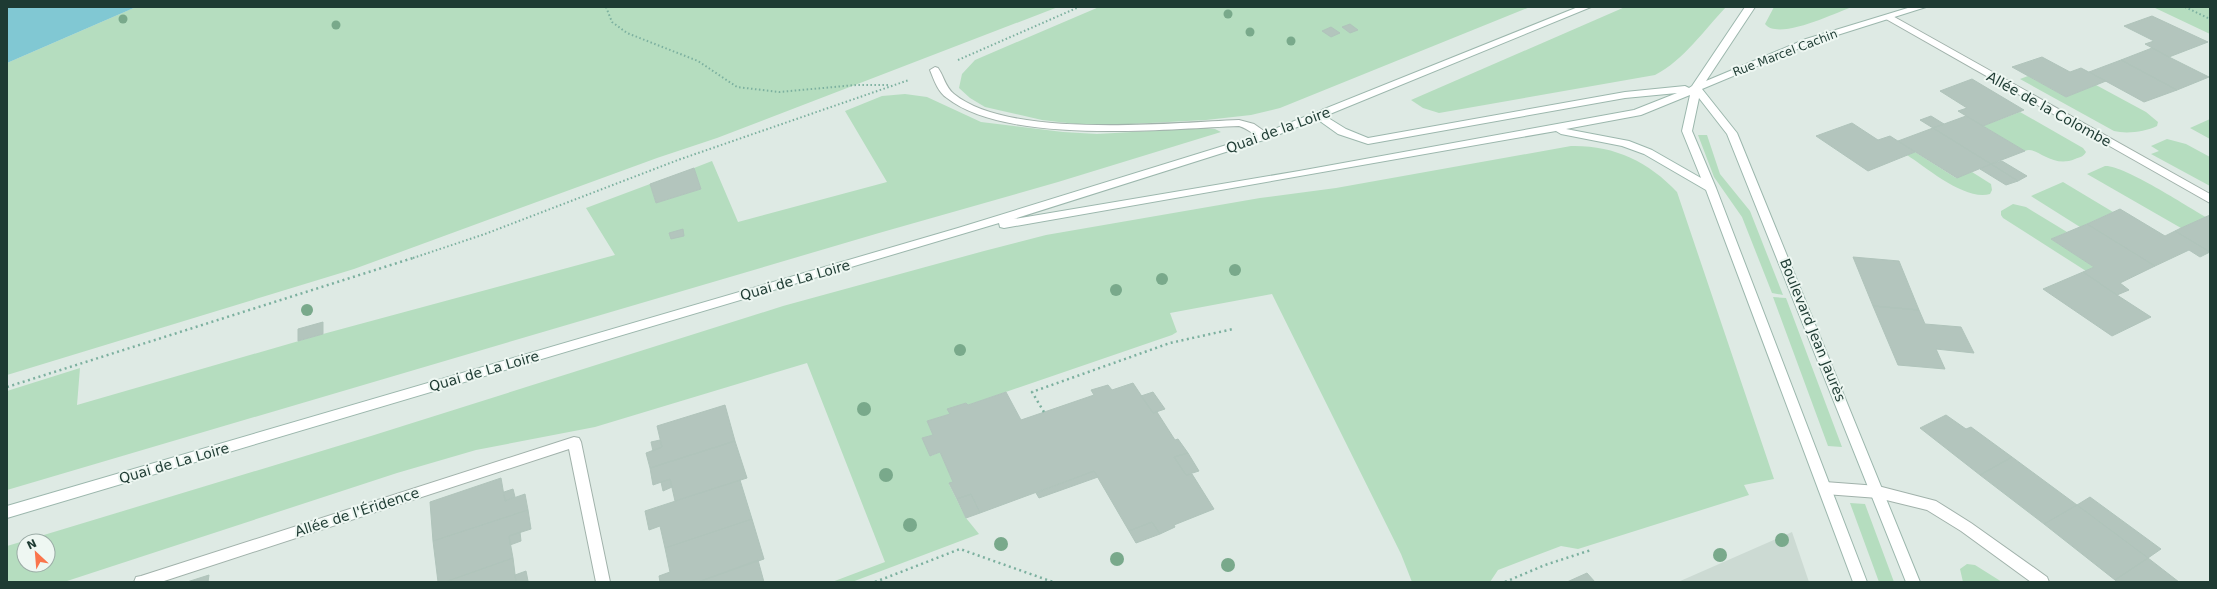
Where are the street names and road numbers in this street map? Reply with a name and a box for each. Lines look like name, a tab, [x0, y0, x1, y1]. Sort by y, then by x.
street label: Rue Marcel Cachin	[1731, 27, 1839, 79]
street label: Allée de la Colombe	[1984, 68, 2114, 150]
street label: Quai de la Loire	[1224, 104, 1332, 156]
street label: Boulevard Jean Jaurès	[1777, 256, 1849, 404]
street label: Quai de La Loire	[738, 257, 852, 303]
street label: Quai de La Loire	[427, 348, 541, 394]
street label: Quai de La Loire	[117, 440, 231, 486]
street label: Allée de l'Éridence	[293, 484, 421, 540]

